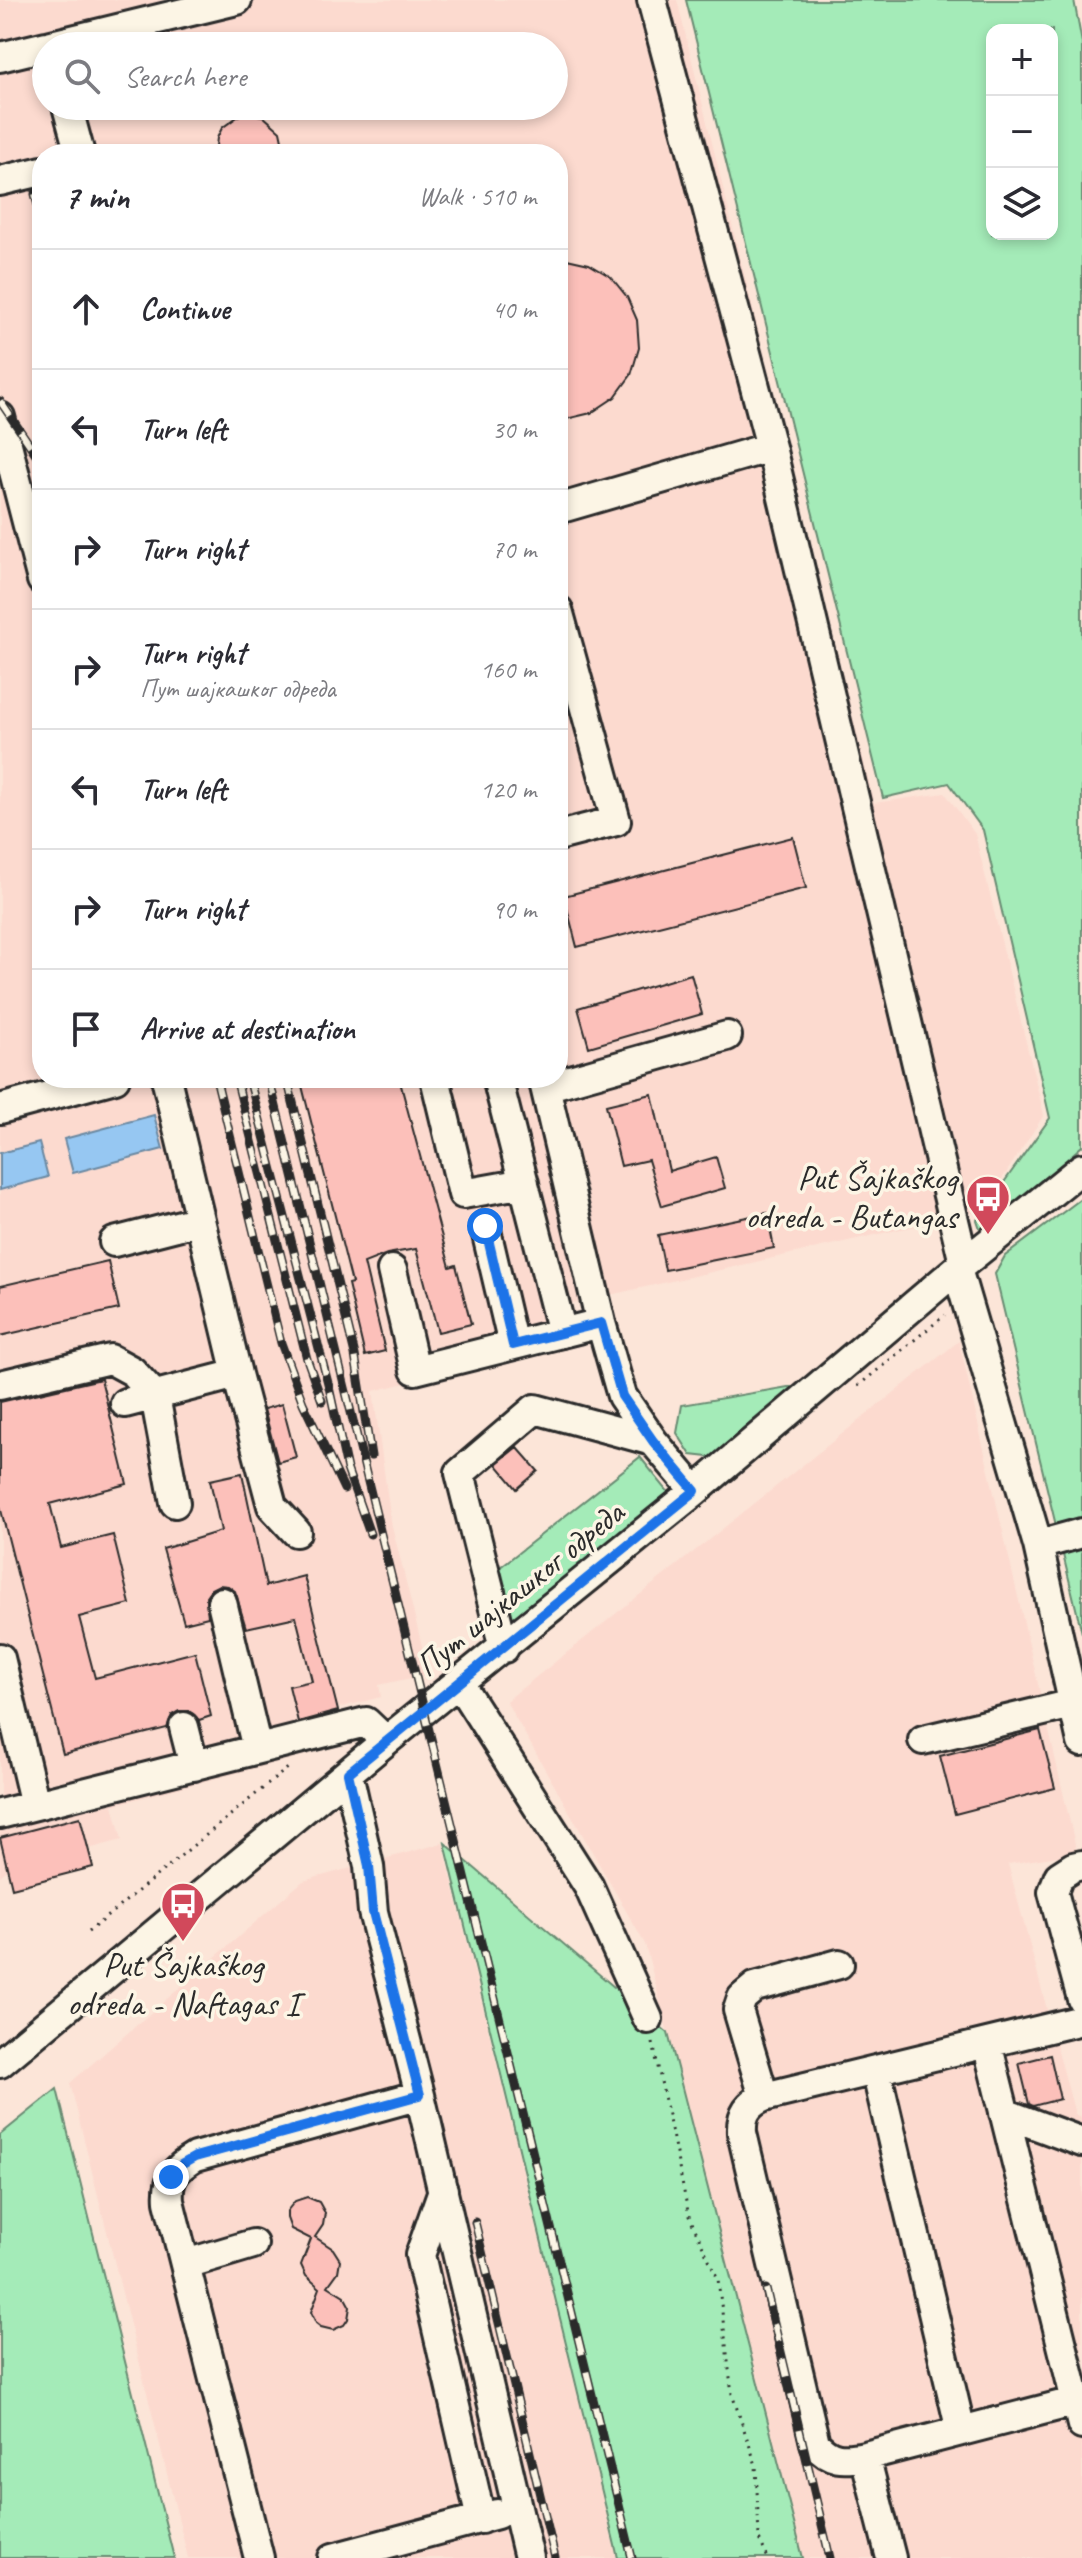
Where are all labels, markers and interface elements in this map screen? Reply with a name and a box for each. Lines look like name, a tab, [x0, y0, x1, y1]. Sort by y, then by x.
map controls	[986, 24, 1058, 240]
button: +	[986, 24, 1058, 96]
search box	[32, 32, 568, 120]
icon: search	[60, 54, 104, 98]
text: Search here	[124, 57, 246, 95]
button: −	[986, 96, 1058, 168]
button: layers	[986, 168, 1058, 240]
text: 7 min	[64, 175, 129, 218]
text: Walk · 510 m	[419, 180, 536, 213]
icon: ahead	[64, 287, 108, 331]
text: Continue	[140, 290, 230, 328]
text: 40 m	[492, 293, 536, 326]
icon: left	[64, 407, 108, 451]
text: Turn left	[140, 410, 227, 448]
text: 30 m	[492, 413, 536, 446]
icon: right	[64, 527, 108, 571]
text: Turn right	[140, 530, 245, 568]
text: 70 m	[492, 533, 536, 566]
text: Turn right	[140, 634, 245, 672]
icon: right	[64, 647, 108, 691]
text: 160 m	[480, 653, 536, 686]
text: Пут шајкашког одреда	[140, 672, 336, 705]
icon: left	[64, 767, 108, 811]
text: Turn left	[140, 770, 227, 808]
text: 120 m	[480, 773, 536, 806]
icon: right	[64, 887, 108, 931]
text: Turn right	[140, 890, 245, 928]
text: 90 m	[492, 893, 536, 926]
icon: arrive	[64, 1007, 108, 1051]
text: Arrive at destination	[140, 1010, 355, 1048]
place label: Put Šajkaškog odreda - Butangas	[745, 1156, 960, 1238]
bus stop icon: Put Šajkaškog odreda - Butangas	[964, 1173, 1012, 1236]
route start	[467, 1208, 503, 1244]
street label: Пут шајкашког одреда	[406, 1490, 634, 1686]
bus stop icon: Put Šajkaškog odreda - Naftagas I	[159, 1880, 207, 1943]
place label: Put Šajkaškog odreda - Naftagas I	[67, 1943, 306, 2025]
route end	[153, 2159, 189, 2195]

